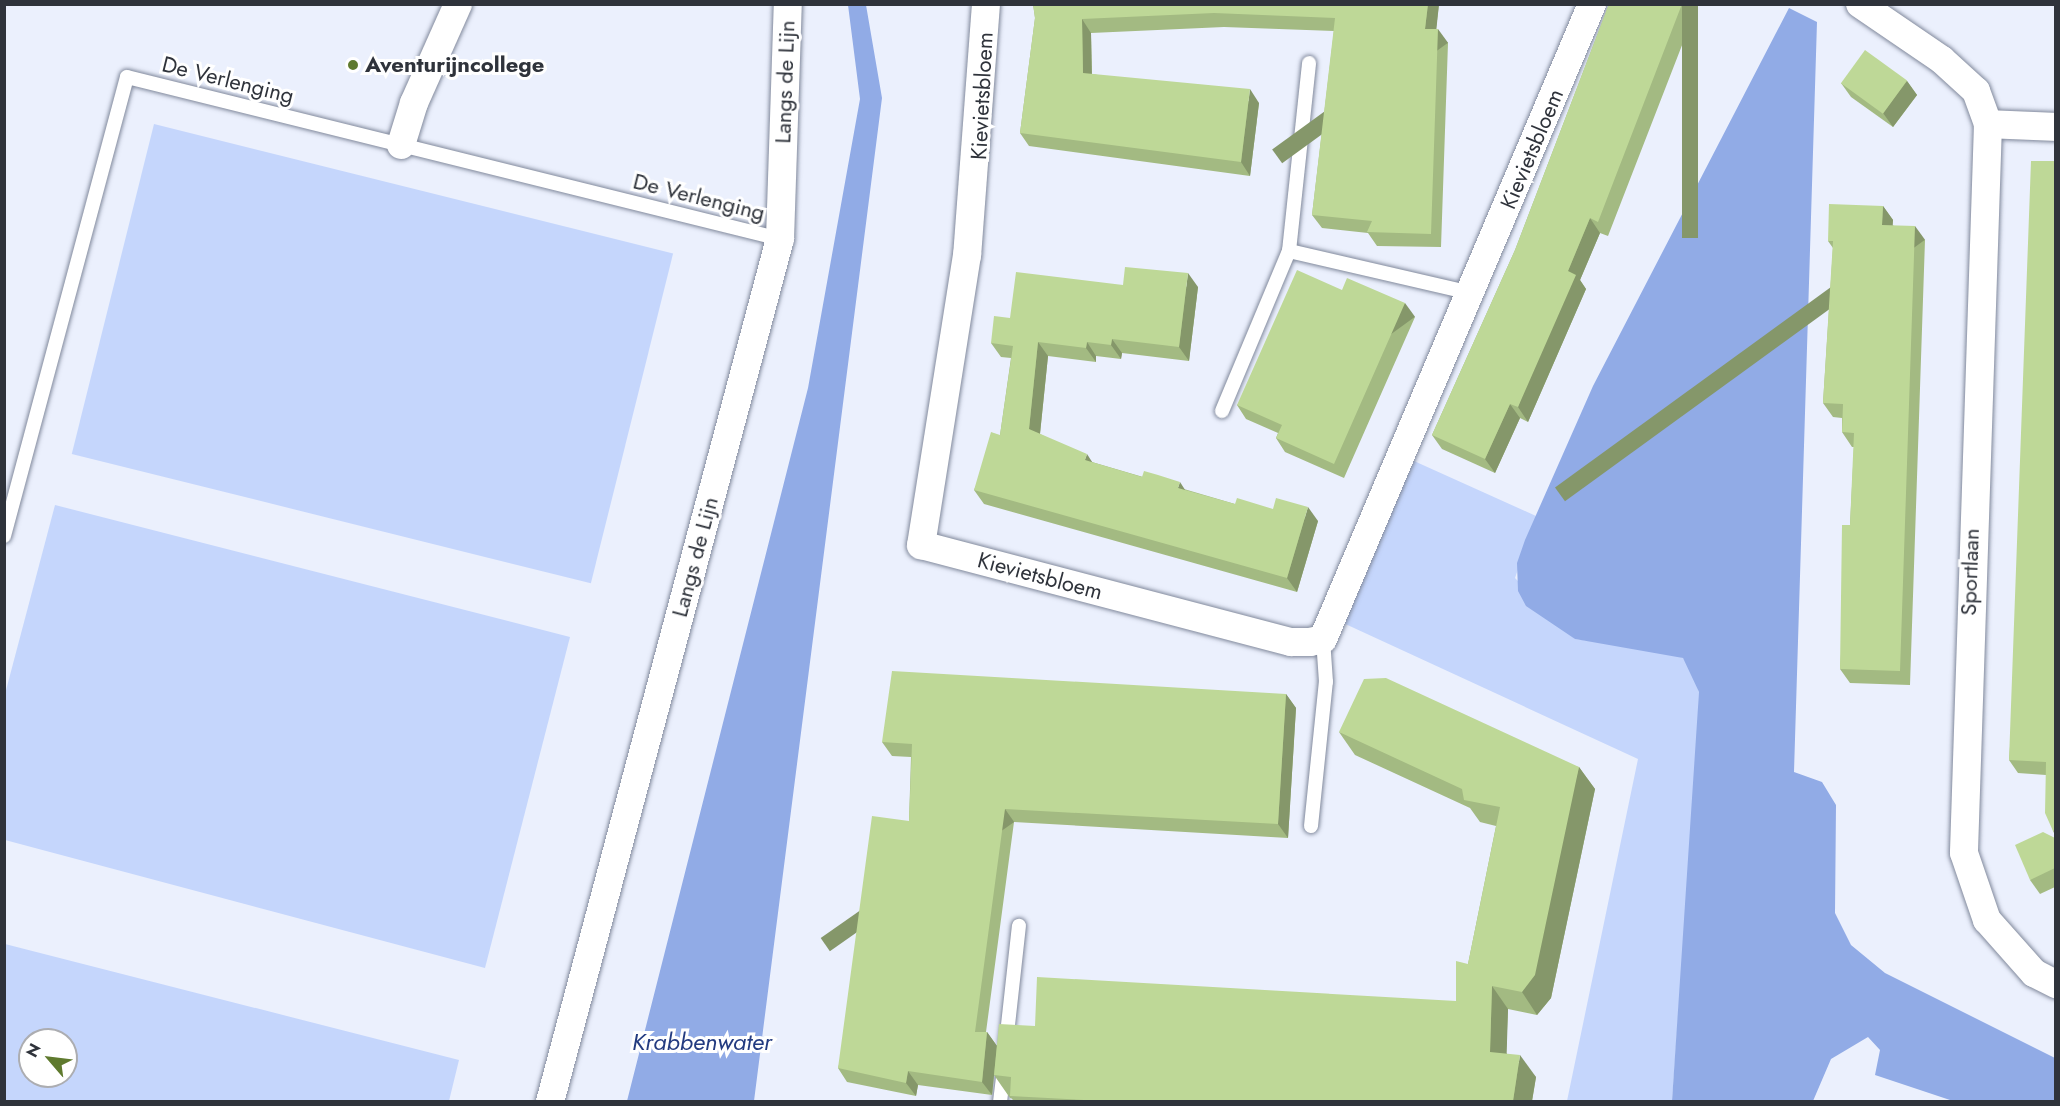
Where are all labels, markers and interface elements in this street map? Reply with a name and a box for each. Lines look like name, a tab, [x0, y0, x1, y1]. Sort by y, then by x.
street label: Langs de Lijn	[770, 20, 800, 144]
street label: Kievietsbloem	[965, 31, 999, 161]
street label: De Verlenging	[159, 51, 297, 109]
place label: Aventurijncollege	[365, 52, 544, 78]
marker: Aventurijncollege	[346, 58, 360, 72]
street label: Kievietsbloem	[1495, 85, 1569, 213]
street label: De Verlenging	[630, 168, 768, 226]
street label: Langs de Lijn	[666, 494, 724, 620]
street label: Sportlaan	[1955, 528, 1985, 616]
street label: Kievietsbloem	[975, 547, 1105, 605]
north arrow	[18, 1028, 78, 1088]
water label: Krabbenwater	[632, 1028, 772, 1056]
text: N	[20, 1039, 47, 1061]

